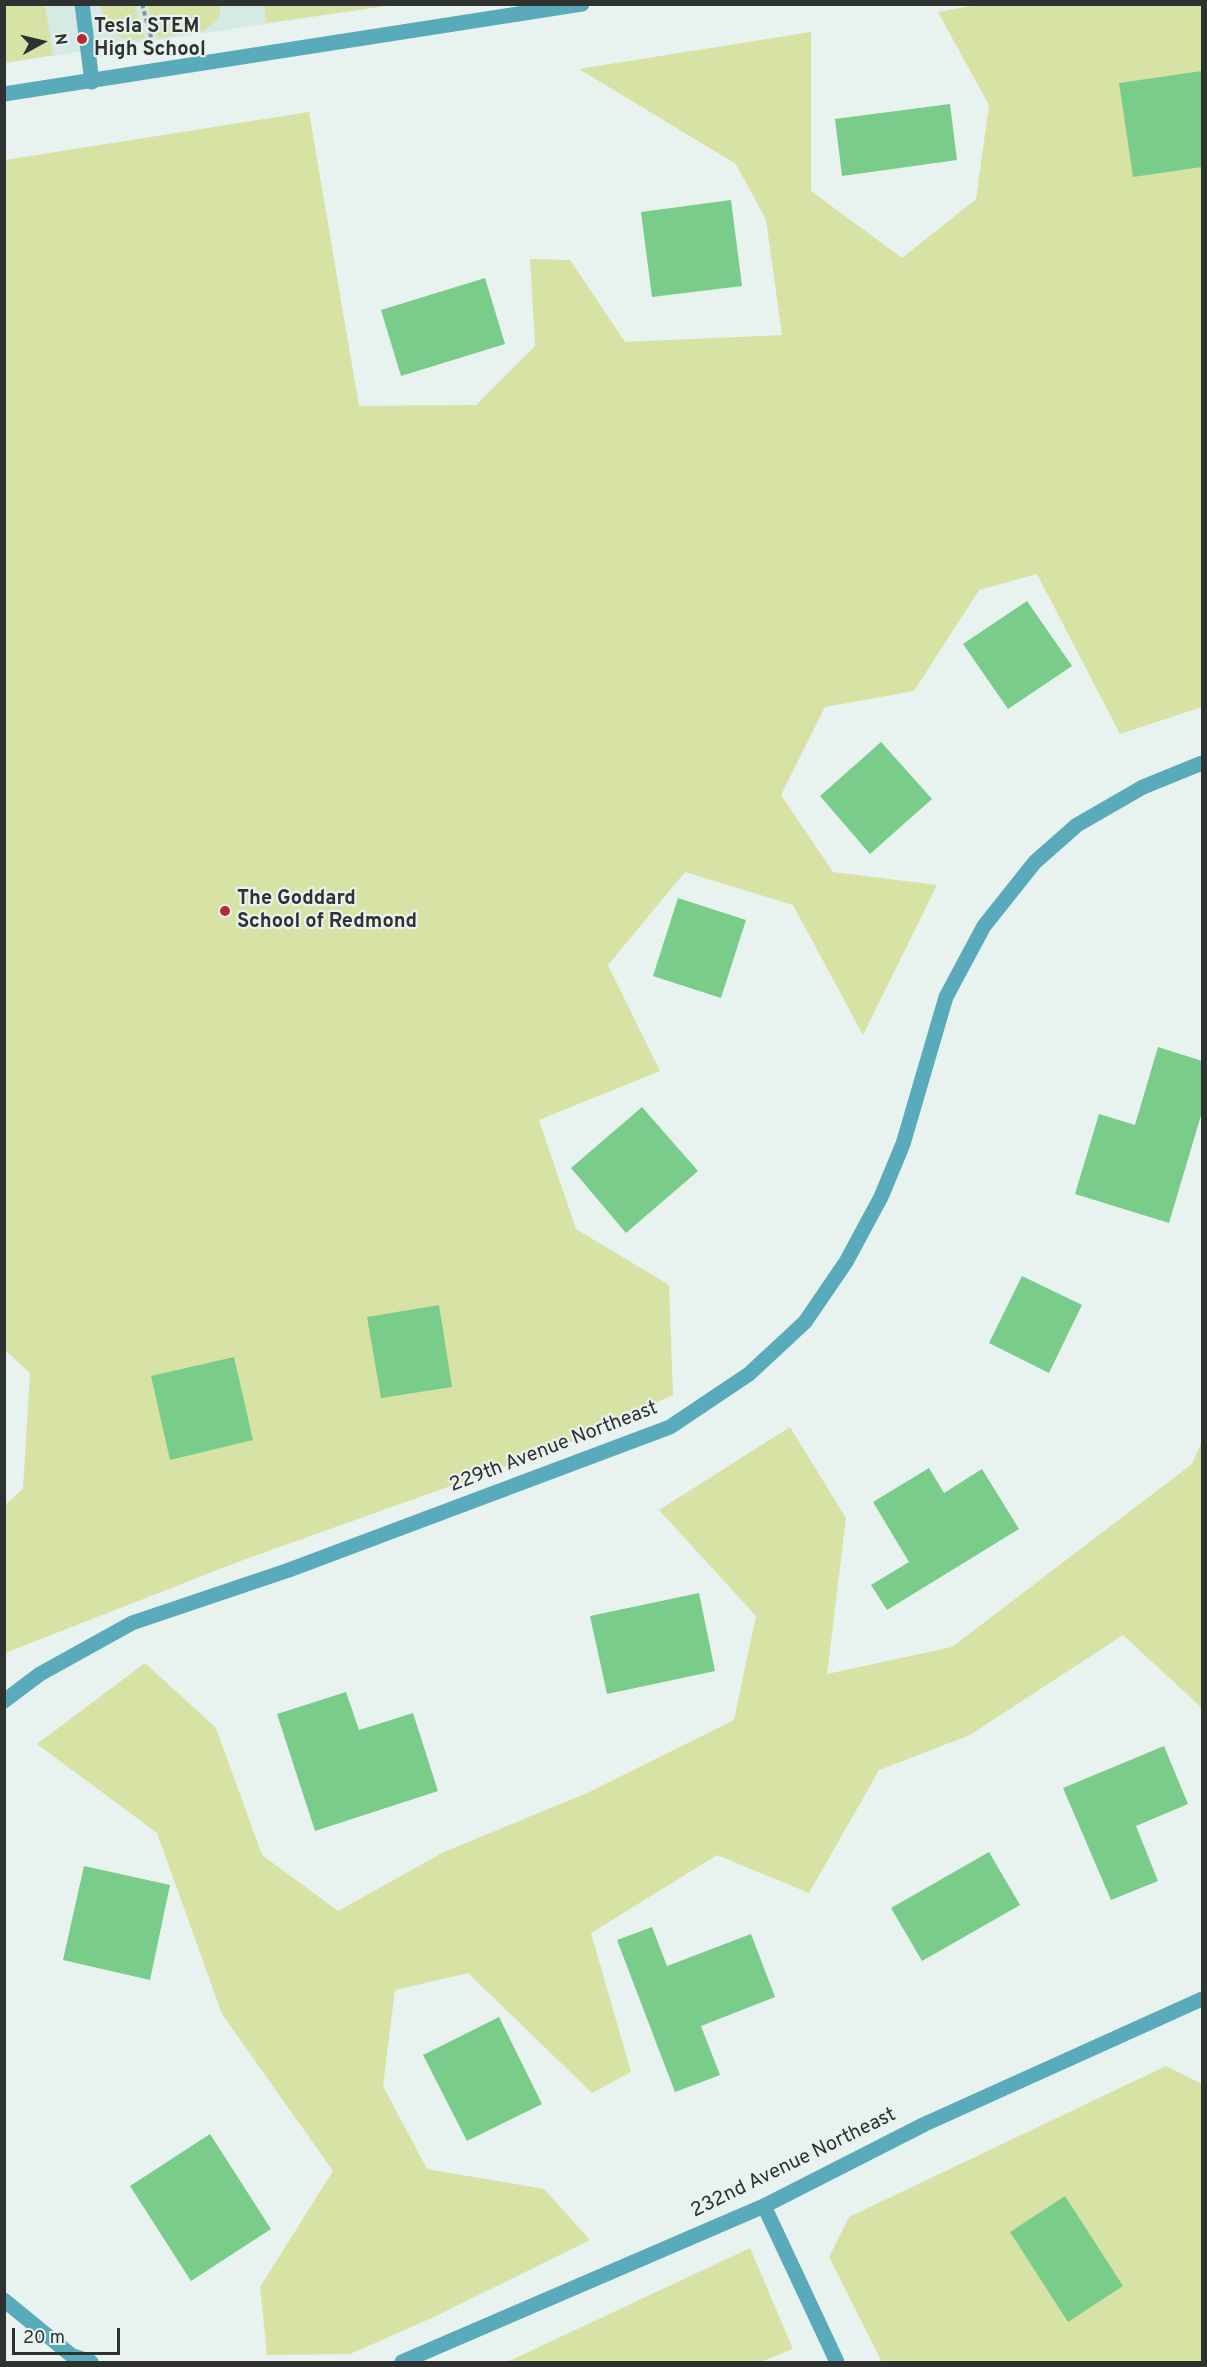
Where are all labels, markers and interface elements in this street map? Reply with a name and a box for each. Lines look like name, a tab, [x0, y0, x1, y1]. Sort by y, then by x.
north arrow	[12, 12, 72, 72]
place label: Tesla STEM High School	[94, 16, 206, 63]
text: N	[49, 32, 71, 47]
marker: Tesla STEM High School	[75, 32, 89, 46]
place label: The Goddard School of Redmond	[237, 888, 417, 935]
marker: The Goddard School of Redmond	[218, 904, 232, 918]
street label: 229th Avenue Northeast	[447, 1397, 661, 1499]
street label: 232nd Avenue Northeast	[688, 2104, 900, 2224]
scale bar	[15, 2316, 123, 2354]
text: 20 m	[23, 2327, 65, 2350]

